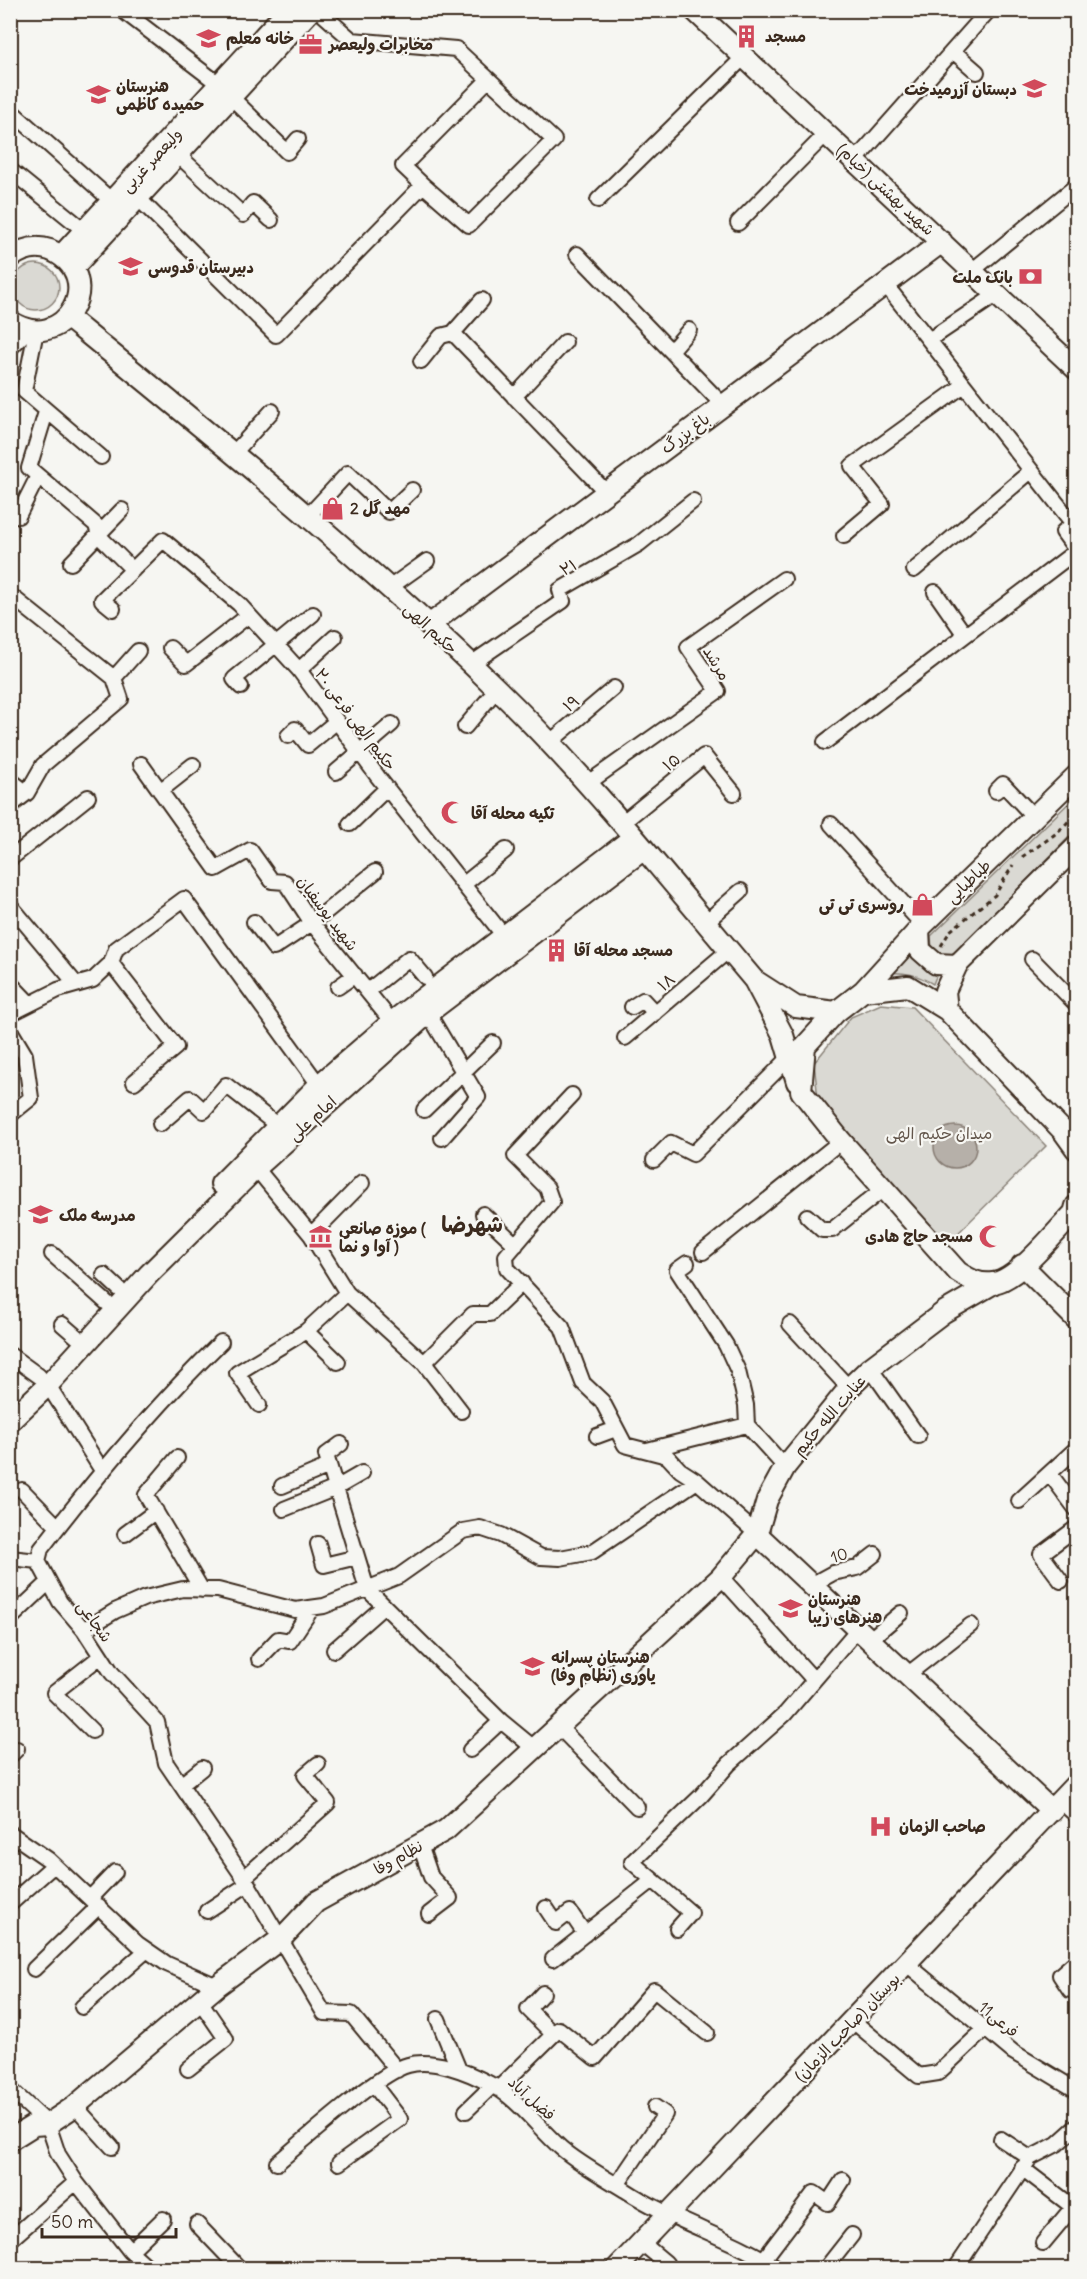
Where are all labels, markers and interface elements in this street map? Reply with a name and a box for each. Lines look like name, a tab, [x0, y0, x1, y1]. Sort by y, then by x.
building icon: مسجد	[734, 23, 760, 49]
school or university icon: خانه معلم	[195, 25, 221, 51]
place label: مسجد	[765, 26, 806, 46]
place label: خانه معلم	[226, 28, 294, 51]
office icon: مخابرات ولیعصر	[298, 31, 324, 57]
place label: مخابرات ولیعصر	[327, 34, 433, 55]
place label: هنرستان حمیده کاظمی	[116, 76, 204, 115]
school or university icon: دبستان آزرمیدخت	[1022, 76, 1048, 102]
place label: دبستان آزرمیدخت	[904, 79, 1017, 99]
school or university icon: هنرستان حمیده کاظمی	[85, 82, 111, 108]
street label: ولیعصر غربی	[116, 124, 186, 197]
street label: شهید بهشتی (خیام)	[831, 139, 939, 242]
school or university icon: دبیرستان قدوسی	[117, 254, 143, 280]
place label: دبیرستان قدوسی	[148, 257, 254, 278]
bank icon: بانک ملت	[1018, 264, 1044, 290]
place label: بانک ملت	[952, 267, 1013, 287]
street label: باغ بزرگ	[657, 408, 715, 459]
shop icon: مهد گل 2	[319, 495, 345, 521]
place label: مهد گل 2	[350, 498, 410, 518]
street label: ۲۱	[556, 554, 580, 580]
street label: حکیم الهی	[398, 598, 462, 660]
street label: مرشد	[699, 642, 735, 684]
street label: حکیم الهی فرعی ۲۰	[309, 664, 401, 776]
street label: ۱۹	[558, 690, 584, 716]
street label: ۱۵	[658, 749, 684, 775]
mosque icon: تکیه محله آقا	[440, 800, 466, 826]
place label: تکیه محله آقا	[471, 803, 555, 823]
street label: طباطبایی	[941, 855, 995, 908]
street label: شهید یوسفیان	[292, 871, 363, 955]
shop icon: روسری تی تی	[909, 891, 935, 917]
place label: روسری تی تی	[819, 894, 904, 915]
building icon: مسجد محله آقا	[543, 937, 569, 963]
place label: مسجد محله آقا	[574, 940, 673, 960]
street label: ۱۸	[653, 969, 679, 995]
street label: امام علی	[284, 1091, 342, 1147]
park label: میدان حکیم الهی	[886, 1123, 992, 1146]
school or university icon: مدرسه ملک	[28, 1202, 54, 1228]
place label: مدرسه ملک	[59, 1205, 136, 1225]
district label: شهرضا	[441, 1210, 503, 1238]
place label: موزه صانعی ( آوا و نما )	[339, 1218, 426, 1257]
mosque icon: مسجد حاج هادی	[978, 1223, 1004, 1249]
museum icon: موزه صانعی ( آوا و نما )	[308, 1224, 334, 1250]
place label: مسجد حاج هادی	[865, 1226, 973, 1246]
street label: عنایت الله حکیم	[788, 1370, 872, 1462]
street label: 10	[828, 1543, 850, 1567]
place label: هنرستان هنرهای زیبا	[808, 1589, 882, 1627]
school or university icon: هنرستان هنرهای زیبا	[777, 1595, 803, 1621]
street label: شجاعی	[72, 1596, 117, 1646]
place label: هنرستان پسرانه یاوری (نظام وفا)	[551, 1647, 656, 1688]
school or university icon: هنرستان پسرانه یاوری (نظام وفا)	[520, 1653, 546, 1679]
hospital icon: صاحب الزمان	[868, 1813, 894, 1839]
place label: صاحب الزمان	[899, 1816, 986, 1836]
street label: نظام وفا	[370, 1835, 428, 1881]
street label: بوستان (صاحب الزمان)	[790, 1968, 905, 2086]
street label: فرعی11	[974, 1997, 1023, 2042]
street label: فضل آباد	[504, 2072, 560, 2124]
scale bar	[42, 2201, 176, 2239]
text: 50 m	[51, 2210, 93, 2233]

